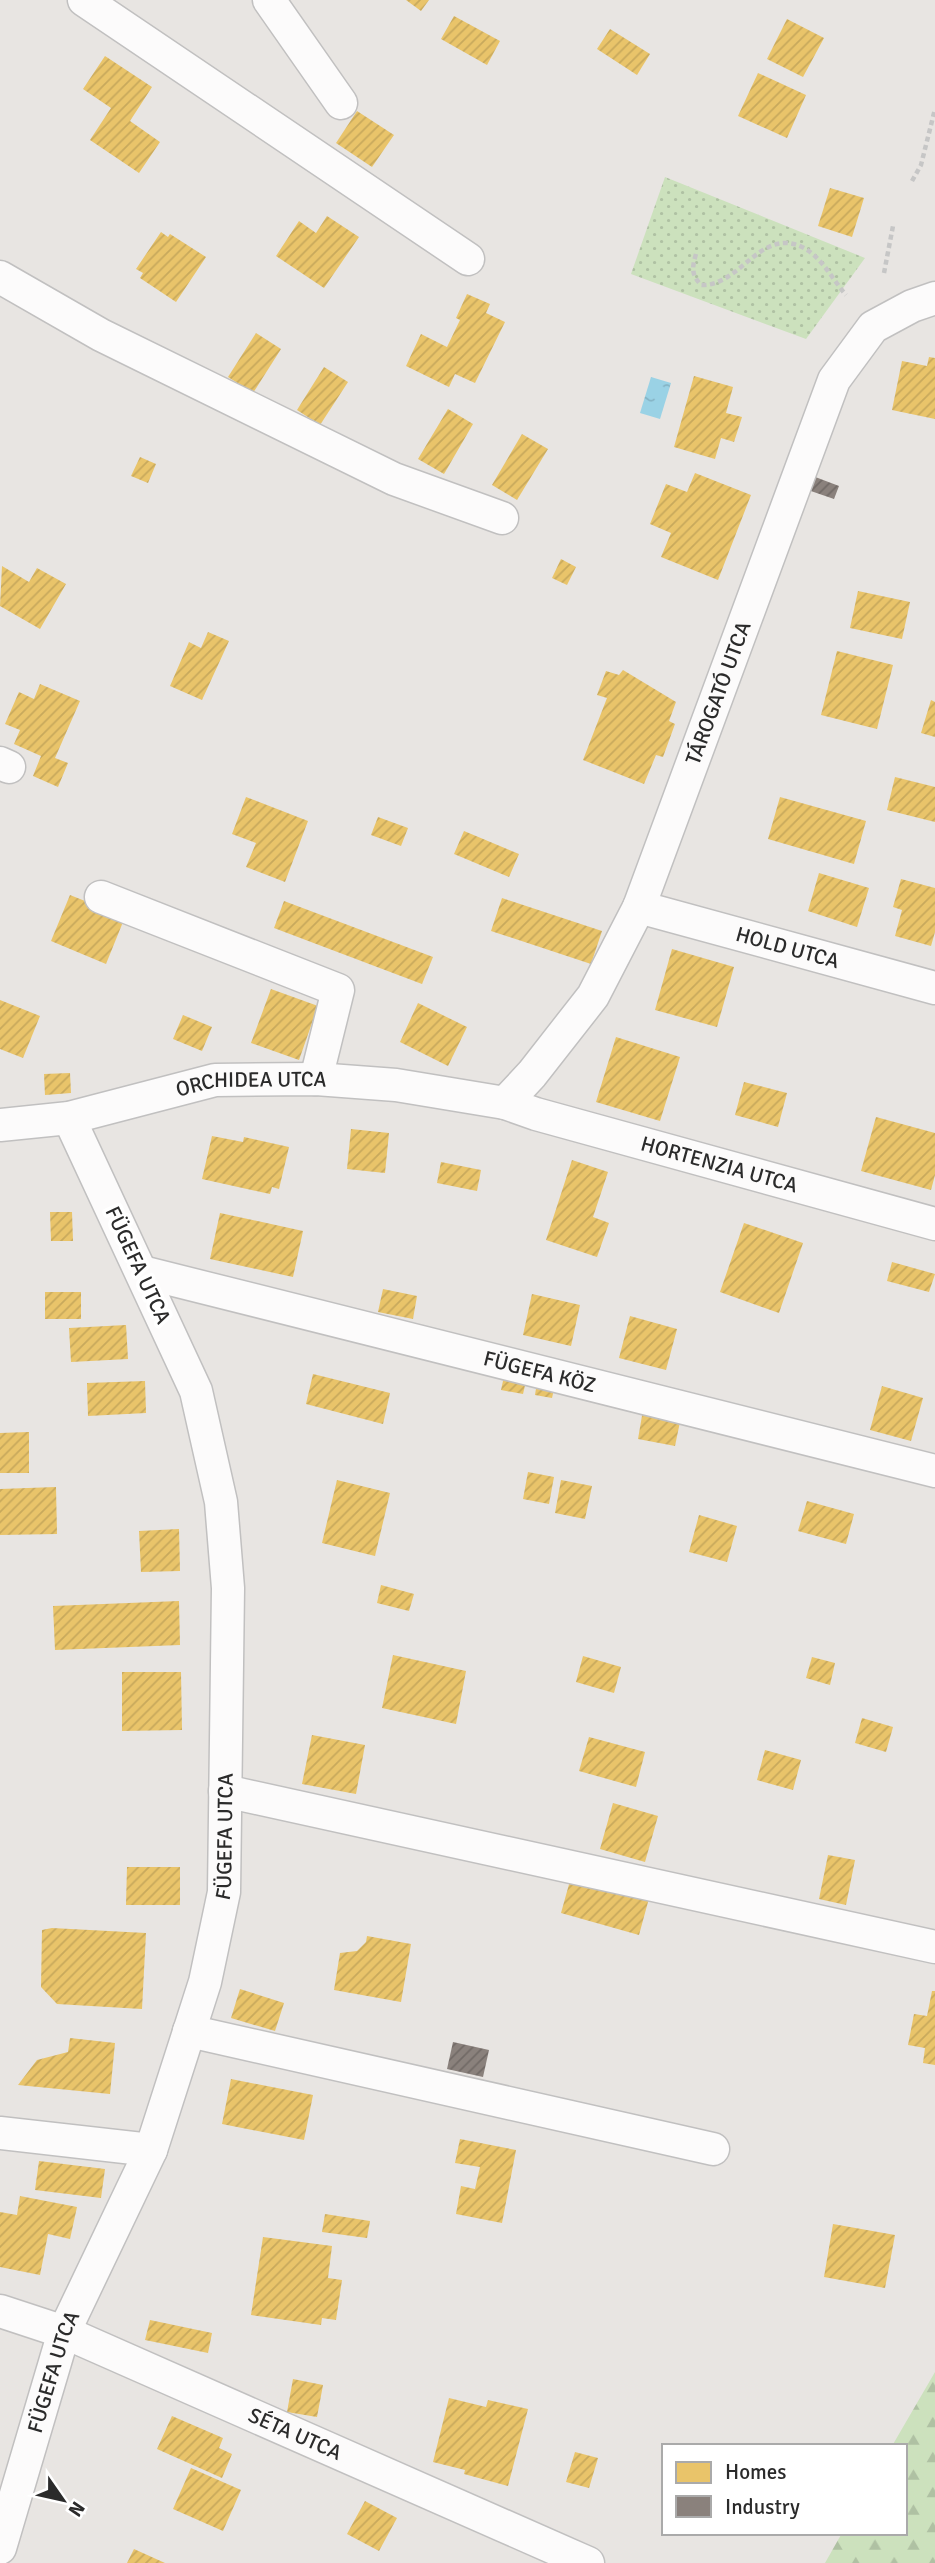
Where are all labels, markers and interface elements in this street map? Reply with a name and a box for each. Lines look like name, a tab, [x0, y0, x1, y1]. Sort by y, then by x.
street label: TÁROGATÓ UTCA	[680, 618, 757, 768]
street label: HOLD UTCA	[733, 921, 842, 974]
street label: ORCHIDEA UTCA	[173, 1066, 328, 1103]
street label: HORTENZIA UTCA	[638, 1131, 801, 1199]
street label: FÜGEFA UTCA	[99, 1202, 177, 1328]
street label: FÜGEFA KÖZ	[481, 1345, 599, 1398]
street label: FÜGEFA UTCA	[210, 1773, 239, 1902]
street label: FÜGEFA UTCA	[22, 2306, 85, 2436]
street label: SÉTA UTCA	[244, 2402, 346, 2466]
legend	[662, 2444, 907, 2535]
text: Homes	[725, 2459, 787, 2485]
north arrow	[28, 2465, 98, 2535]
text: Industry	[725, 2494, 800, 2520]
text: N	[63, 2497, 90, 2521]

